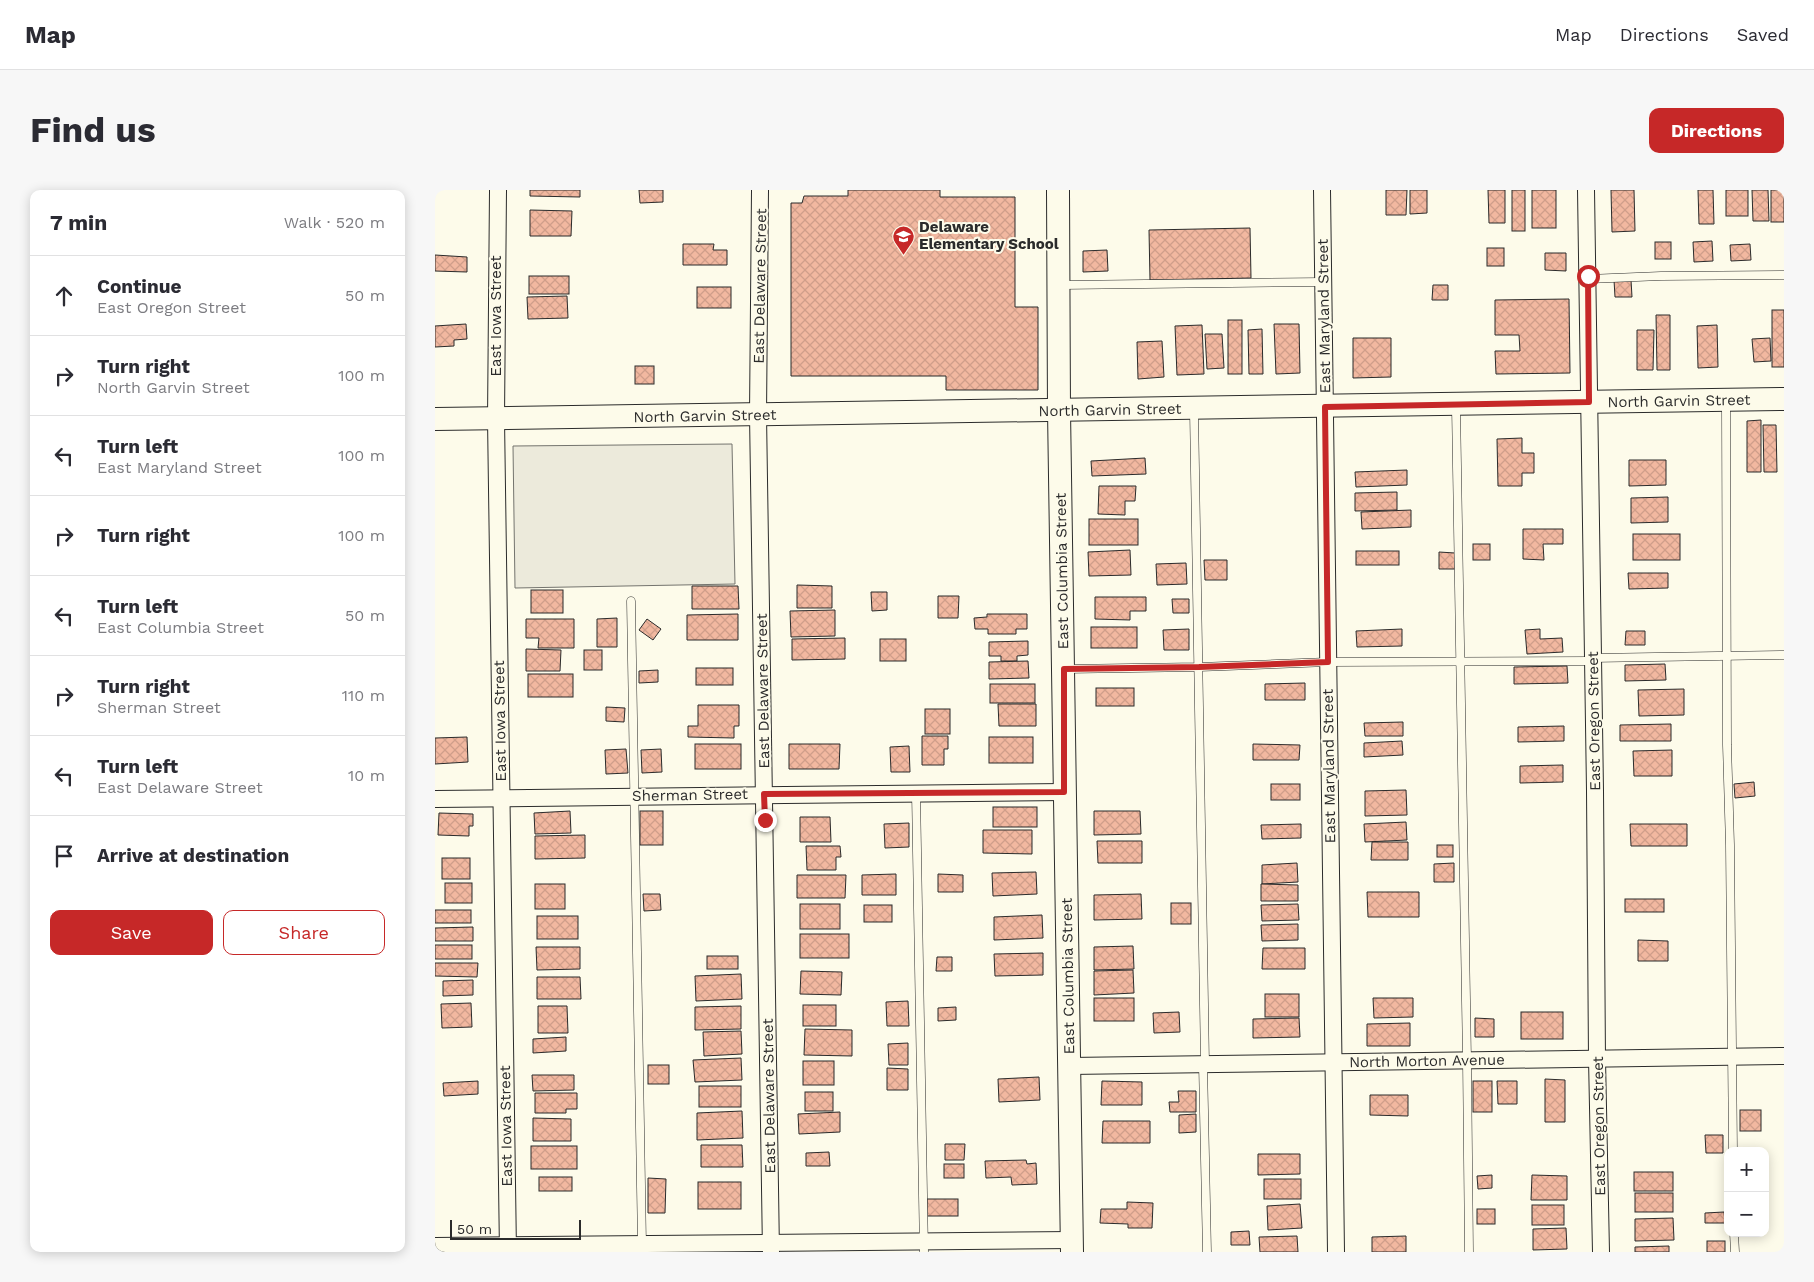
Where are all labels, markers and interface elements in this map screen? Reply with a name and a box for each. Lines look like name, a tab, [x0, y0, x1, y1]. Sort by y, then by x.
text: Map	[25, 21, 76, 49]
text: Map	[1555, 24, 1592, 45]
text: Directions	[1620, 24, 1709, 45]
text: Saved	[1737, 24, 1789, 45]
button: Directions	[1649, 108, 1784, 153]
text: Find us	[30, 109, 156, 151]
street label: East Delaware Street	[750, 207, 770, 364]
text: 7 min	[50, 210, 107, 235]
text: Walk · 520 m	[284, 213, 385, 232]
place label: Delaware Elementary School	[919, 218, 1059, 253]
school or university icon: Delaware Elementary School	[891, 224, 915, 255]
street label: East Maryland Street	[1314, 238, 1334, 393]
street label: East Iowa Street	[487, 255, 505, 377]
route start	[1577, 265, 1600, 288]
text: Continue	[97, 275, 181, 298]
icon: ahead	[50, 282, 78, 310]
text: 50 m	[345, 286, 385, 305]
text: East Oregon Street	[97, 298, 246, 317]
text: Turn right	[97, 355, 190, 378]
icon: right	[50, 362, 78, 390]
text: 100 m	[338, 366, 385, 385]
text: North Garvin Street	[97, 378, 250, 397]
street label: North Garvin Street	[1607, 391, 1751, 411]
street label: North Garvin Street	[1038, 400, 1182, 420]
street label: North Garvin Street	[633, 406, 777, 426]
text: Turn left	[97, 435, 178, 458]
icon: left	[50, 442, 78, 470]
text: 100 m	[338, 446, 385, 465]
text: East Maryland Street	[97, 458, 262, 477]
street label: East Columbia Street	[1052, 492, 1072, 649]
icon: right	[50, 522, 78, 550]
text: Turn right	[97, 524, 190, 547]
text: 100 m	[338, 526, 385, 545]
text: Turn left	[97, 595, 178, 618]
icon: left	[50, 602, 78, 630]
text: 50 m	[345, 606, 385, 625]
street label: East Delaware Street	[753, 612, 773, 769]
text: East Columbia Street	[97, 618, 264, 637]
street label: East Oregon Street	[1584, 650, 1604, 791]
street label: East Iowa Street	[490, 660, 510, 782]
text: Turn right	[97, 675, 190, 698]
icon: right	[50, 682, 78, 710]
text: 110 m	[342, 686, 385, 705]
street label: East Maryland Street	[1319, 688, 1339, 843]
text: Sherman Street	[97, 698, 221, 717]
text: Turn left	[97, 755, 178, 778]
icon: left	[50, 762, 78, 790]
text: 10 m	[348, 766, 385, 785]
text: East Delaware Street	[97, 778, 263, 797]
street label: Sherman Street	[632, 785, 749, 805]
route end	[754, 809, 777, 832]
icon: arrive	[50, 842, 78, 870]
text: Arrive at destination	[97, 844, 289, 867]
street label: East Columbia Street	[1058, 897, 1078, 1054]
button: Save	[50, 910, 213, 955]
button: Share	[223, 910, 385, 955]
street label: East Delaware Street	[759, 1017, 779, 1174]
street label: North Morton Avenue	[1349, 1051, 1505, 1071]
street label: East Oregon Street	[1589, 1055, 1609, 1196]
street label: East Iowa Street	[496, 1065, 516, 1187]
map controls	[1724, 1147, 1769, 1237]
button: +	[1724, 1147, 1769, 1192]
button: −	[1724, 1192, 1769, 1237]
scale bar	[450, 1217, 581, 1240]
text: 50 m	[457, 1221, 492, 1237]

